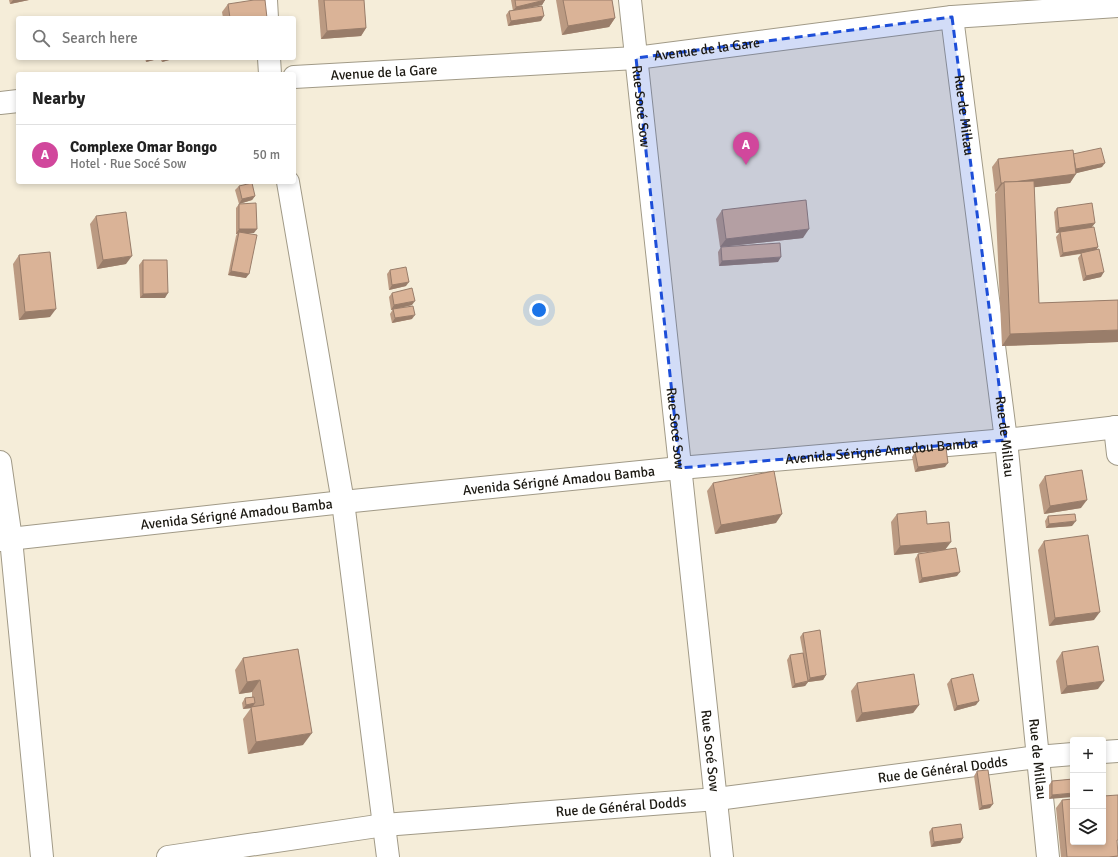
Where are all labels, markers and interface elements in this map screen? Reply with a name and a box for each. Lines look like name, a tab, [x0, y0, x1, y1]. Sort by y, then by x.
search box	[16, 16, 296, 60]
icon: search	[30, 27, 52, 49]
text: Search here	[62, 29, 138, 47]
street label: Avenue de la Gare	[653, 34, 761, 65]
street label: Avenue de la Gare	[330, 61, 438, 84]
street label: Rue Socé Sow	[628, 64, 654, 148]
street label: Rue de Millau	[950, 74, 978, 157]
text: Nearby	[32, 88, 85, 109]
pin: A	[733, 132, 759, 165]
text: Complexe Omar Bongo	[70, 138, 217, 156]
text: A	[41, 147, 49, 163]
text: 50 m	[253, 147, 280, 163]
text: Hotel · Rue Socé Sow	[70, 156, 186, 172]
your location	[529, 300, 549, 320]
street label: Rue Socé Sow	[663, 387, 688, 471]
street label: Rue de Millau	[991, 395, 1018, 478]
street label: Avenida Sérigné Amadou Bamba	[784, 434, 979, 468]
street label: Avenida Sérigné Amadou Bamba	[462, 463, 656, 499]
street label: Avenida Sérigné Amadou Bamba	[140, 495, 334, 533]
street label: Rue Socé Sow	[697, 709, 723, 793]
street label: Rue de Millau	[1025, 718, 1050, 800]
map controls	[1070, 737, 1106, 845]
button: +	[1070, 737, 1106, 773]
street label: Rue de Général Dodds	[877, 753, 1009, 787]
button: −	[1070, 773, 1106, 809]
street label: Rue de Général Dodds	[555, 793, 687, 821]
button: layers	[1070, 809, 1106, 845]

